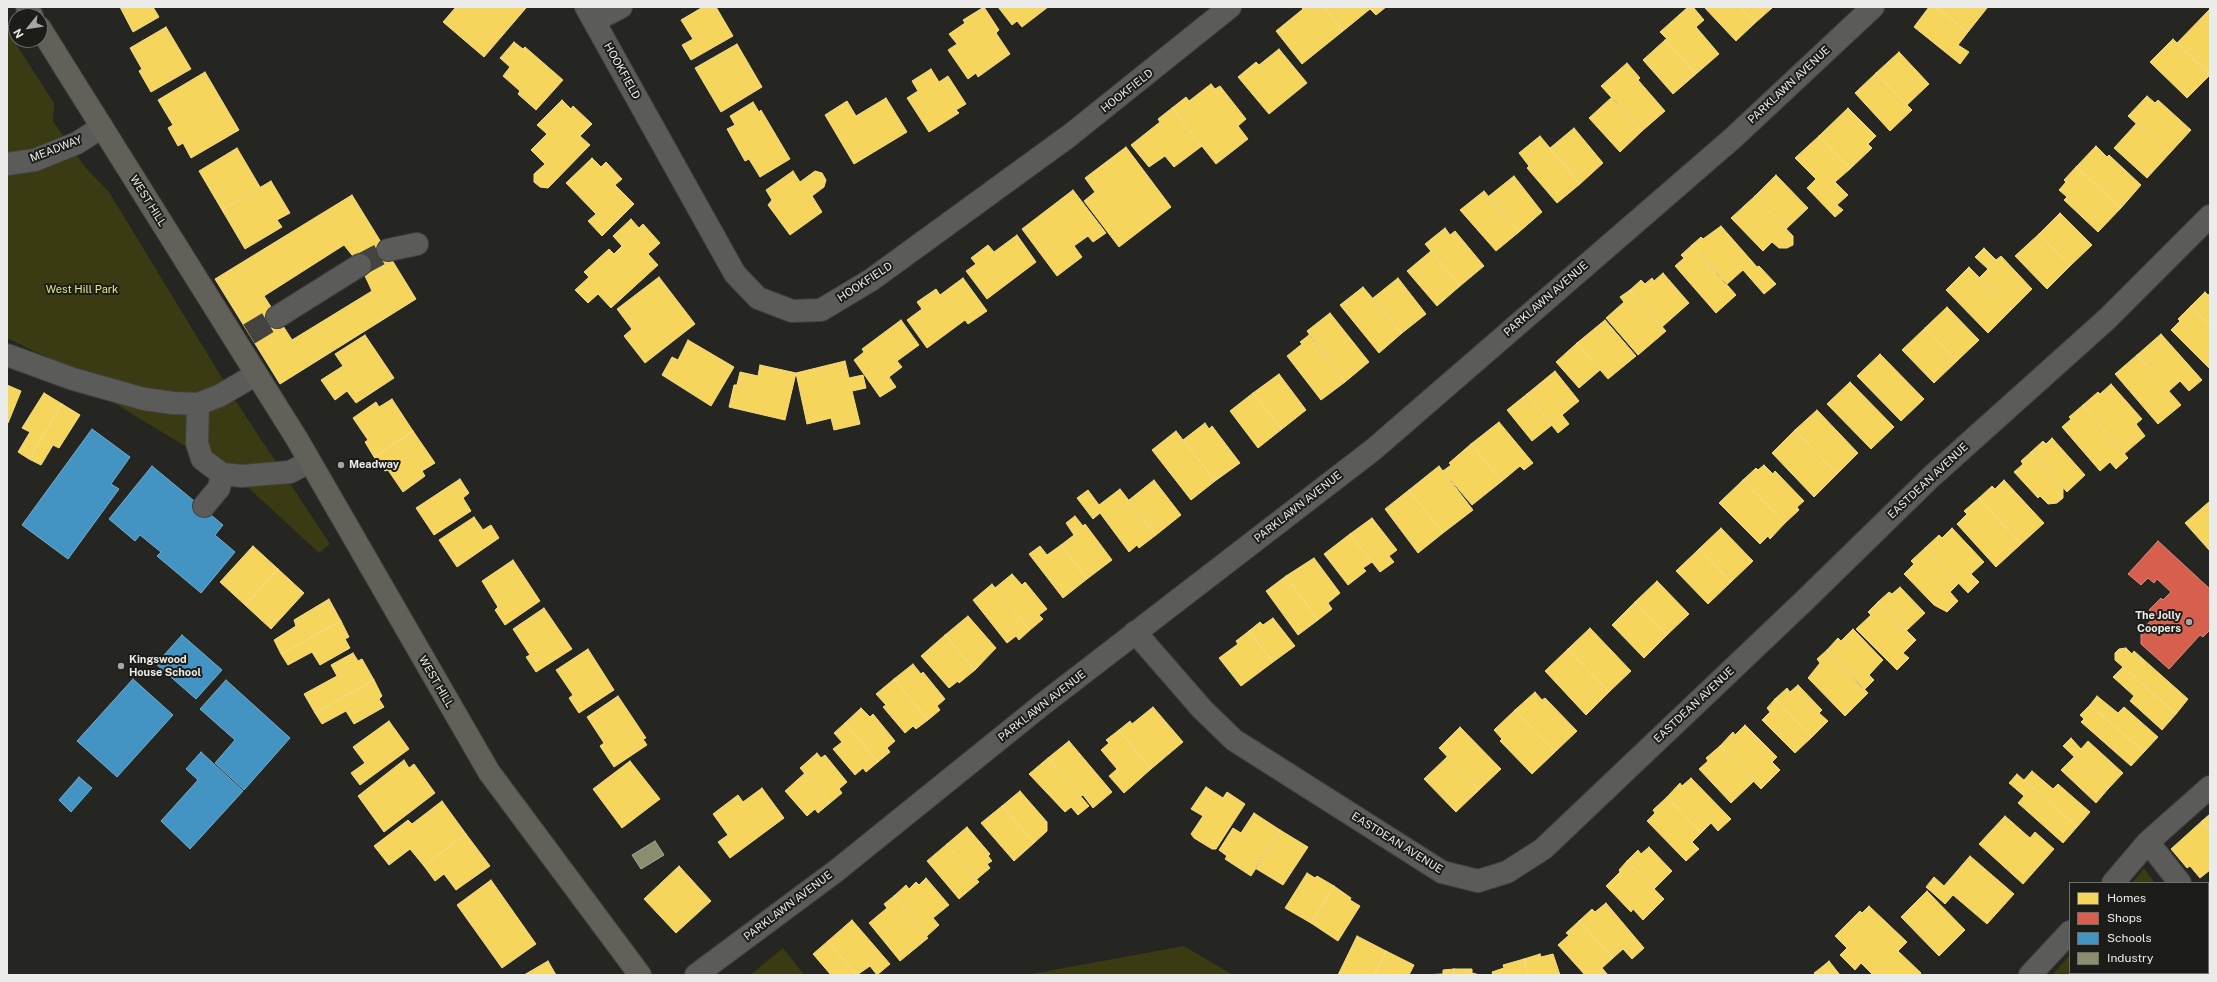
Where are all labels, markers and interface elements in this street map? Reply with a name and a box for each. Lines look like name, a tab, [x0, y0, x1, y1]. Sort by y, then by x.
north arrow	[8, 8, 48, 48]
text: N	[11, 27, 26, 40]
street label: HOOKFIELD	[601, 40, 643, 102]
street label: PARKLAWN AVENUE	[1745, 44, 1833, 126]
street label: HOOKFIELD	[1098, 67, 1156, 115]
street label: MEADWAY	[28, 133, 84, 165]
street label: WEST HILL	[127, 173, 169, 229]
street label: HOOKFIELD	[835, 259, 895, 305]
street label: PARKLAWN AVENUE	[1501, 259, 1591, 339]
park label: West Hill Park	[46, 283, 118, 297]
street label: EASTDEAN AVENUE	[1885, 440, 1971, 522]
place label: Meadway	[349, 458, 399, 472]
marker: Meadway	[336, 460, 346, 470]
street label: PARKLAWN AVENUE	[1252, 469, 1344, 545]
place label: The Jolly Coopers	[2135, 609, 2181, 635]
marker: The Jolly Coopers	[2184, 617, 2194, 627]
place label: Kingswood House School	[129, 653, 201, 679]
street label: WEST HILL	[416, 654, 456, 710]
marker: Kingswood House School	[116, 661, 126, 671]
street label: EASTDEAN AVENUE	[1651, 664, 1737, 746]
street label: PARKLAWN AVENUE	[996, 668, 1088, 744]
street label: EASTDEAN AVENUE	[1349, 810, 1445, 876]
street label: PARKLAWN AVENUE	[741, 868, 835, 944]
legend	[2069, 882, 2209, 974]
text: Homes	[2107, 891, 2146, 905]
text: Shops	[2107, 911, 2142, 925]
text: Schools	[2107, 931, 2152, 945]
text: Industry	[2107, 951, 2153, 965]

